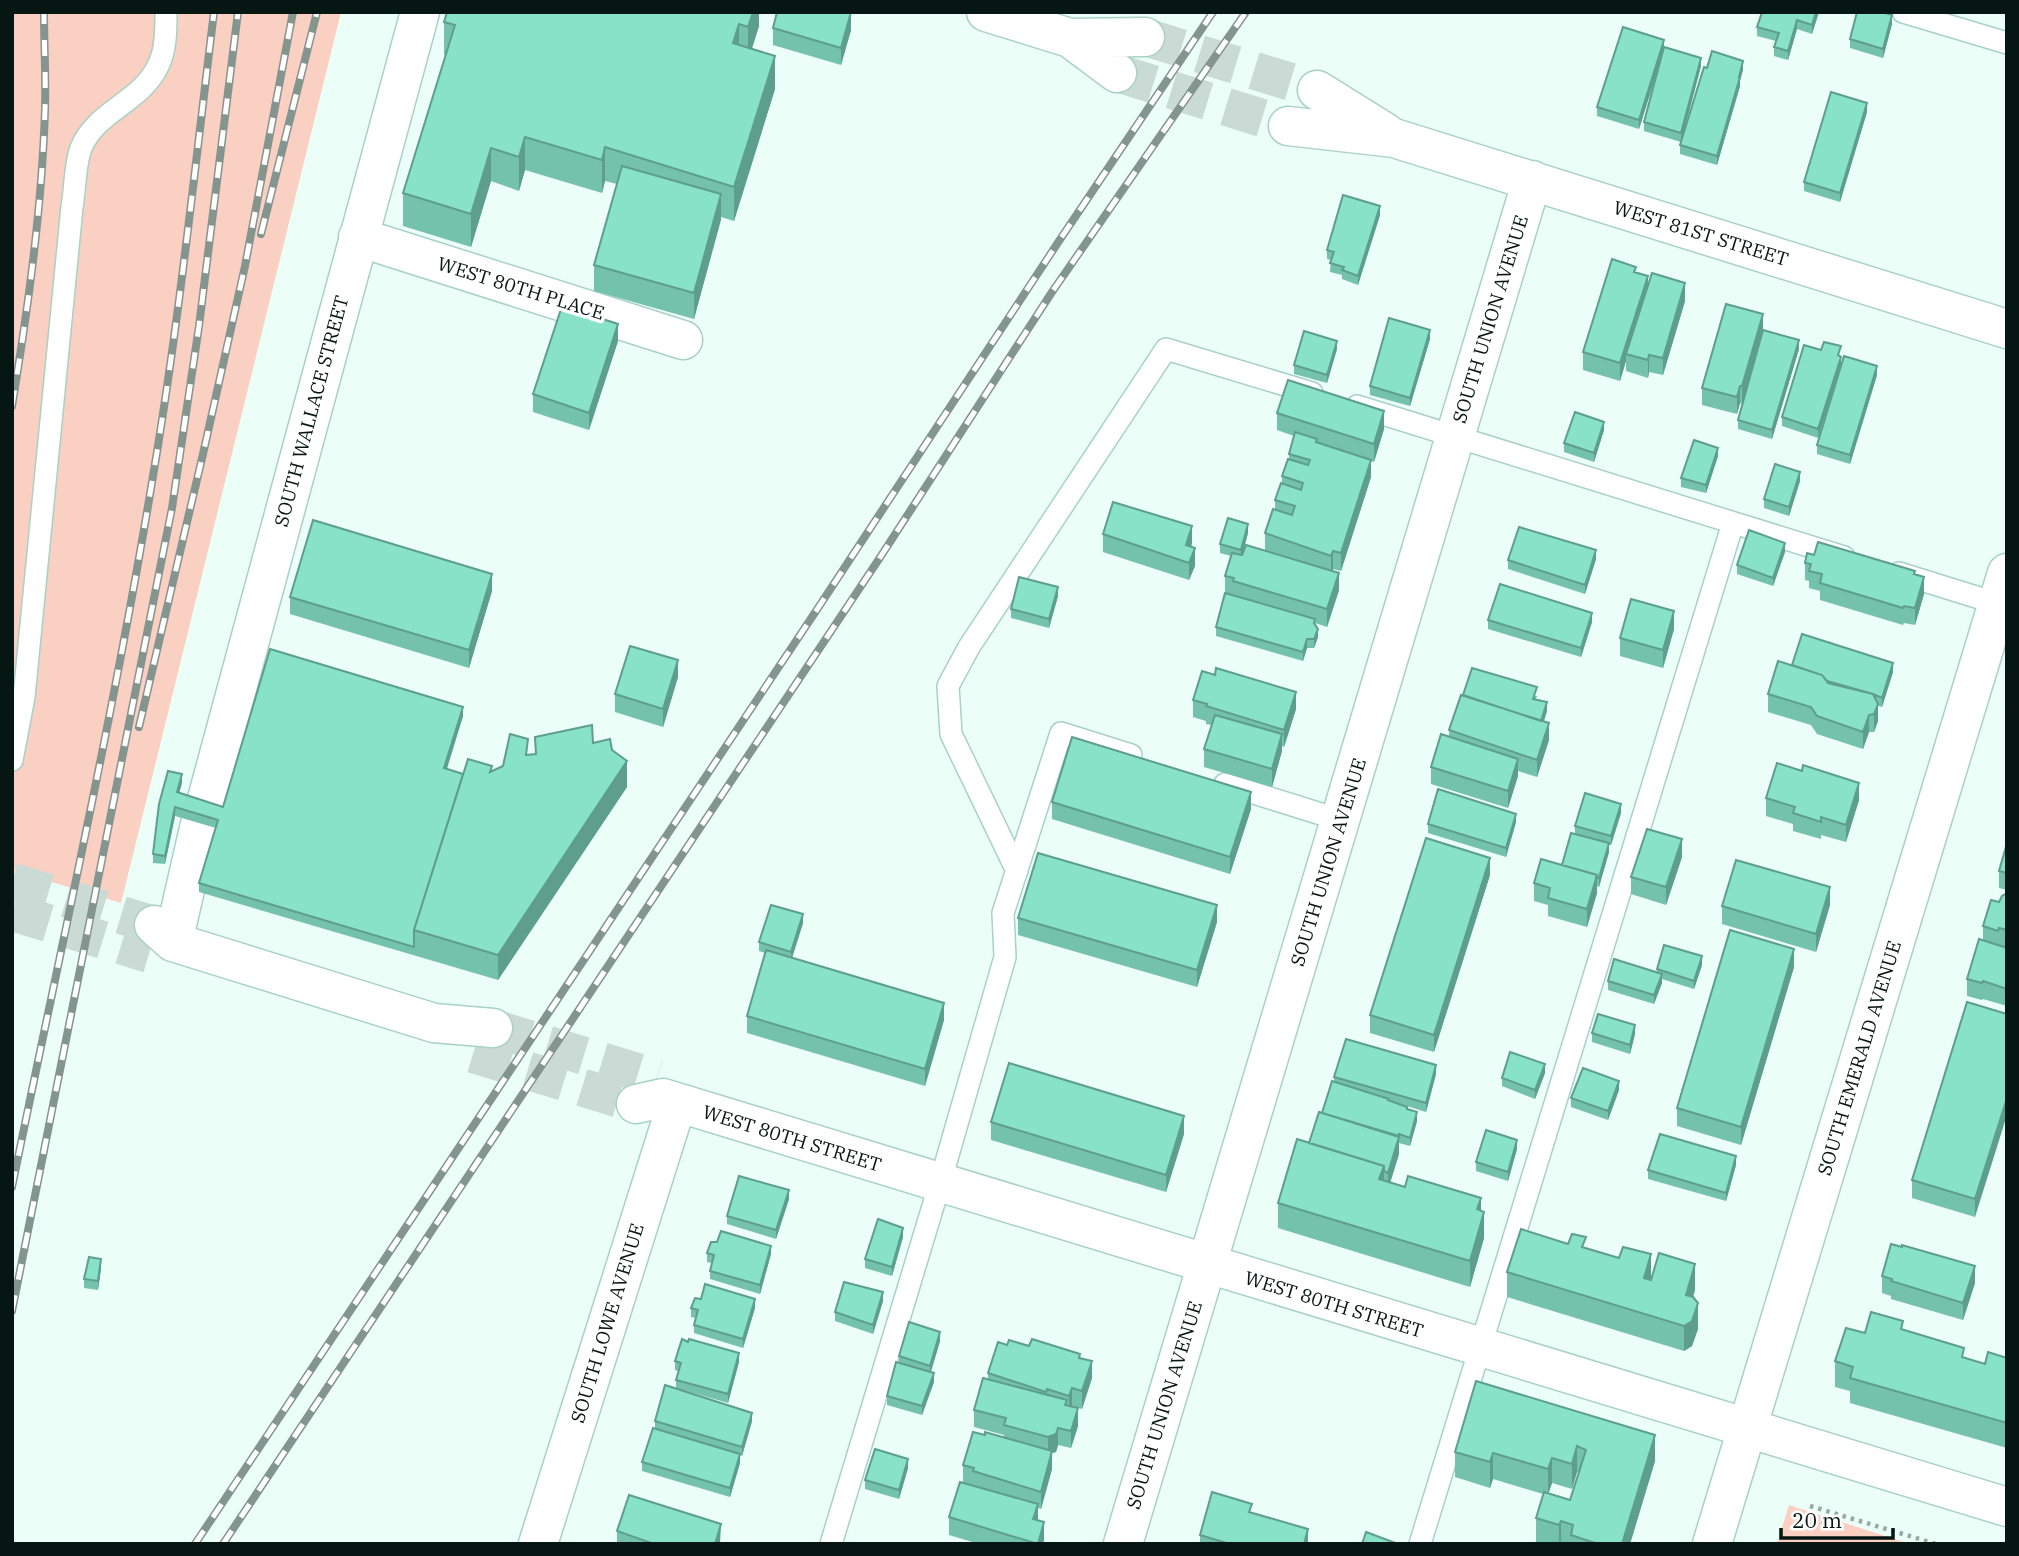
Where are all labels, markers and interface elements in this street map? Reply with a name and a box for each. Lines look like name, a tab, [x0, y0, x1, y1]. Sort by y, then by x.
street label: WEST 81ST STREET	[1611, 195, 1791, 271]
street label: SOUTH UNION AVENUE	[1447, 212, 1533, 426]
street label: WEST 80TH PLACE	[435, 251, 607, 325]
street label: SOUTH WALLACE STREET	[269, 293, 353, 529]
street label: SOUTH UNION AVENUE	[1285, 755, 1371, 969]
street label: SOUTH EMERALD AVENUE	[1812, 938, 1906, 1178]
street label: WEST 80TH STREET	[700, 1099, 884, 1177]
street label: SOUTH LOWE AVENUE	[565, 1220, 649, 1426]
street label: WEST 80TH STREET	[1242, 1265, 1426, 1343]
street label: SOUTH UNION AVENUE	[1121, 1298, 1207, 1512]
scale bar	[1781, 1496, 1893, 1540]
text: 20 m	[1792, 1506, 1842, 1534]

